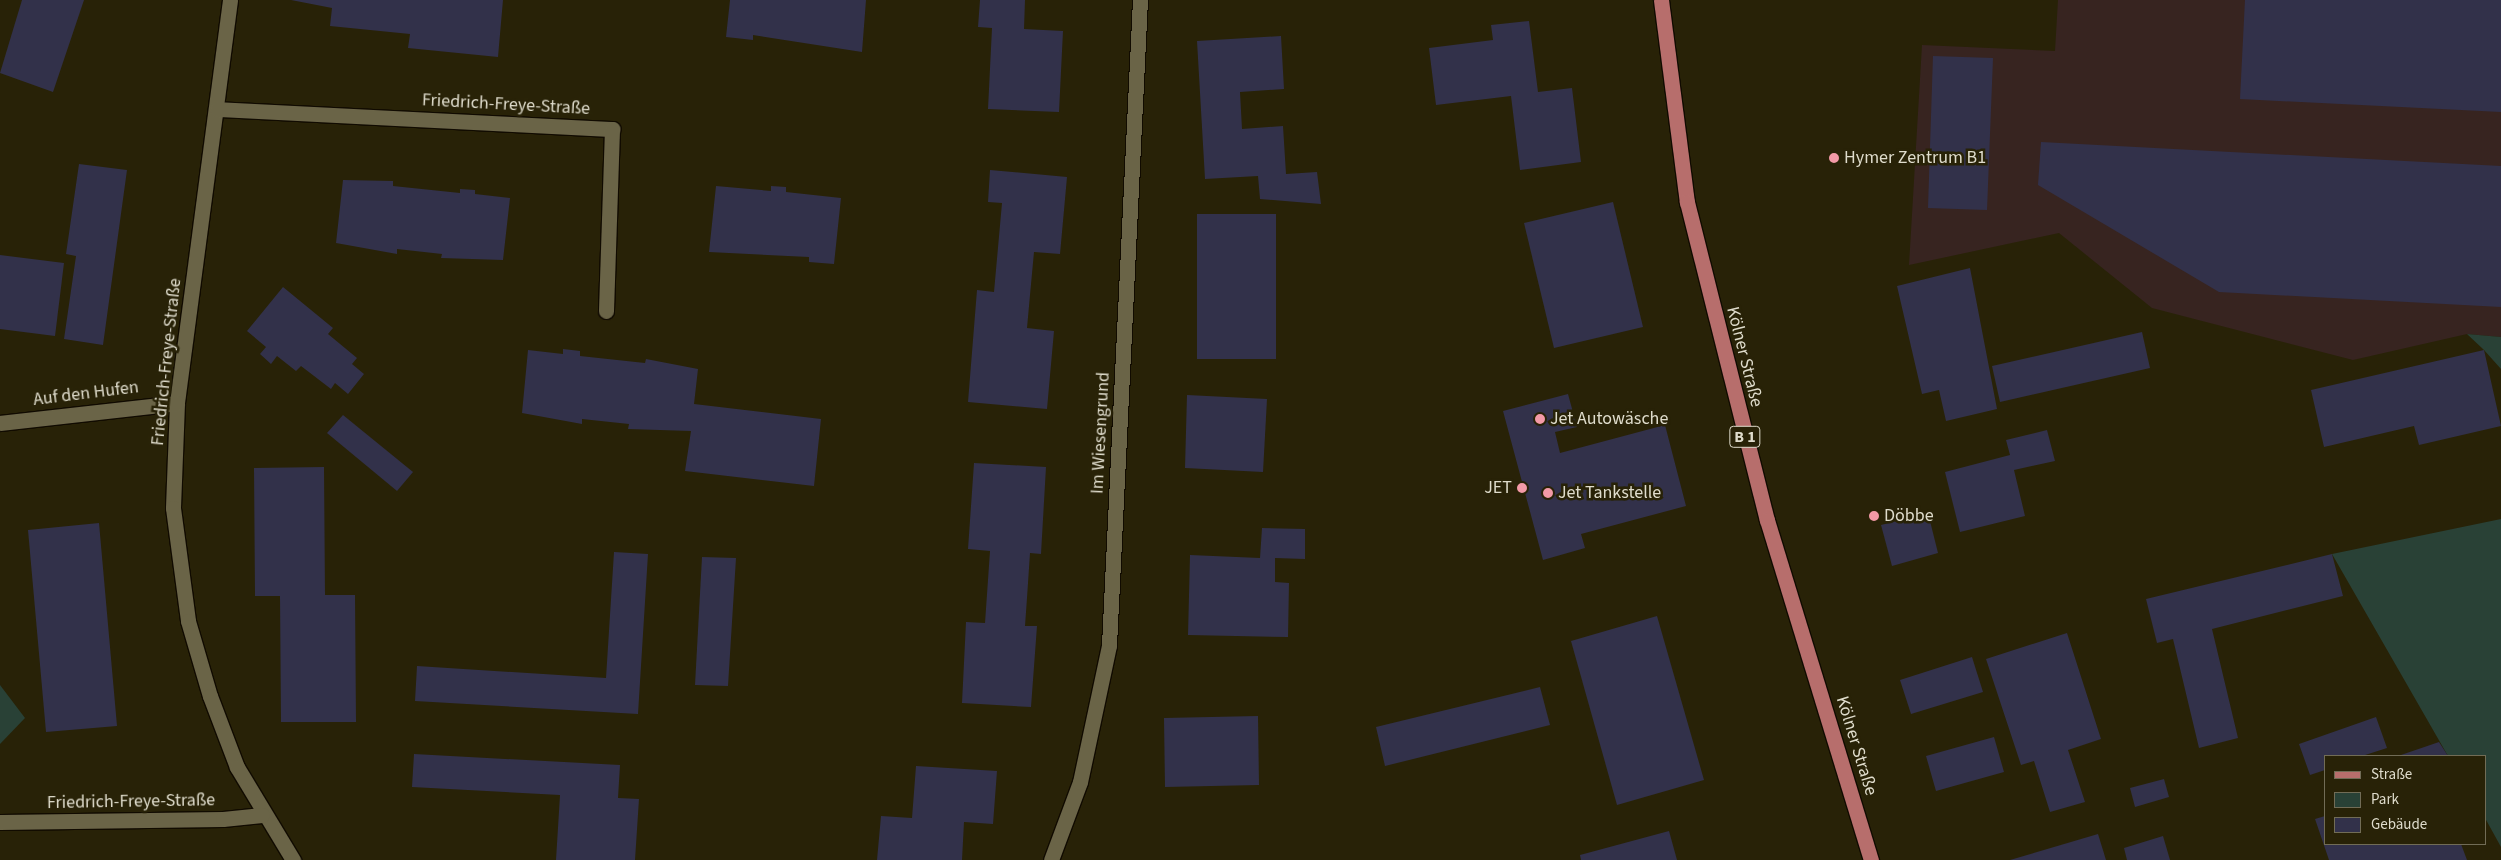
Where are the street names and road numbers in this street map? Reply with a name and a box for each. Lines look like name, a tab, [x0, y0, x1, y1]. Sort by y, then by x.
street label: Friedrich-Freye-Straße	[421, 90, 591, 120]
street label: Friedrich-Freye-Straße	[147, 277, 187, 447]
street label: Kölner Straße	[1721, 305, 1767, 409]
street label: Im Wiesengrund	[1087, 372, 1115, 494]
street label: Auf den Hufen	[32, 377, 140, 411]
road number: B 1	[1729, 424, 1761, 451]
street label: Kölner Straße	[1831, 694, 1881, 798]
street label: Friedrich-Freye-Straße	[47, 790, 215, 814]

